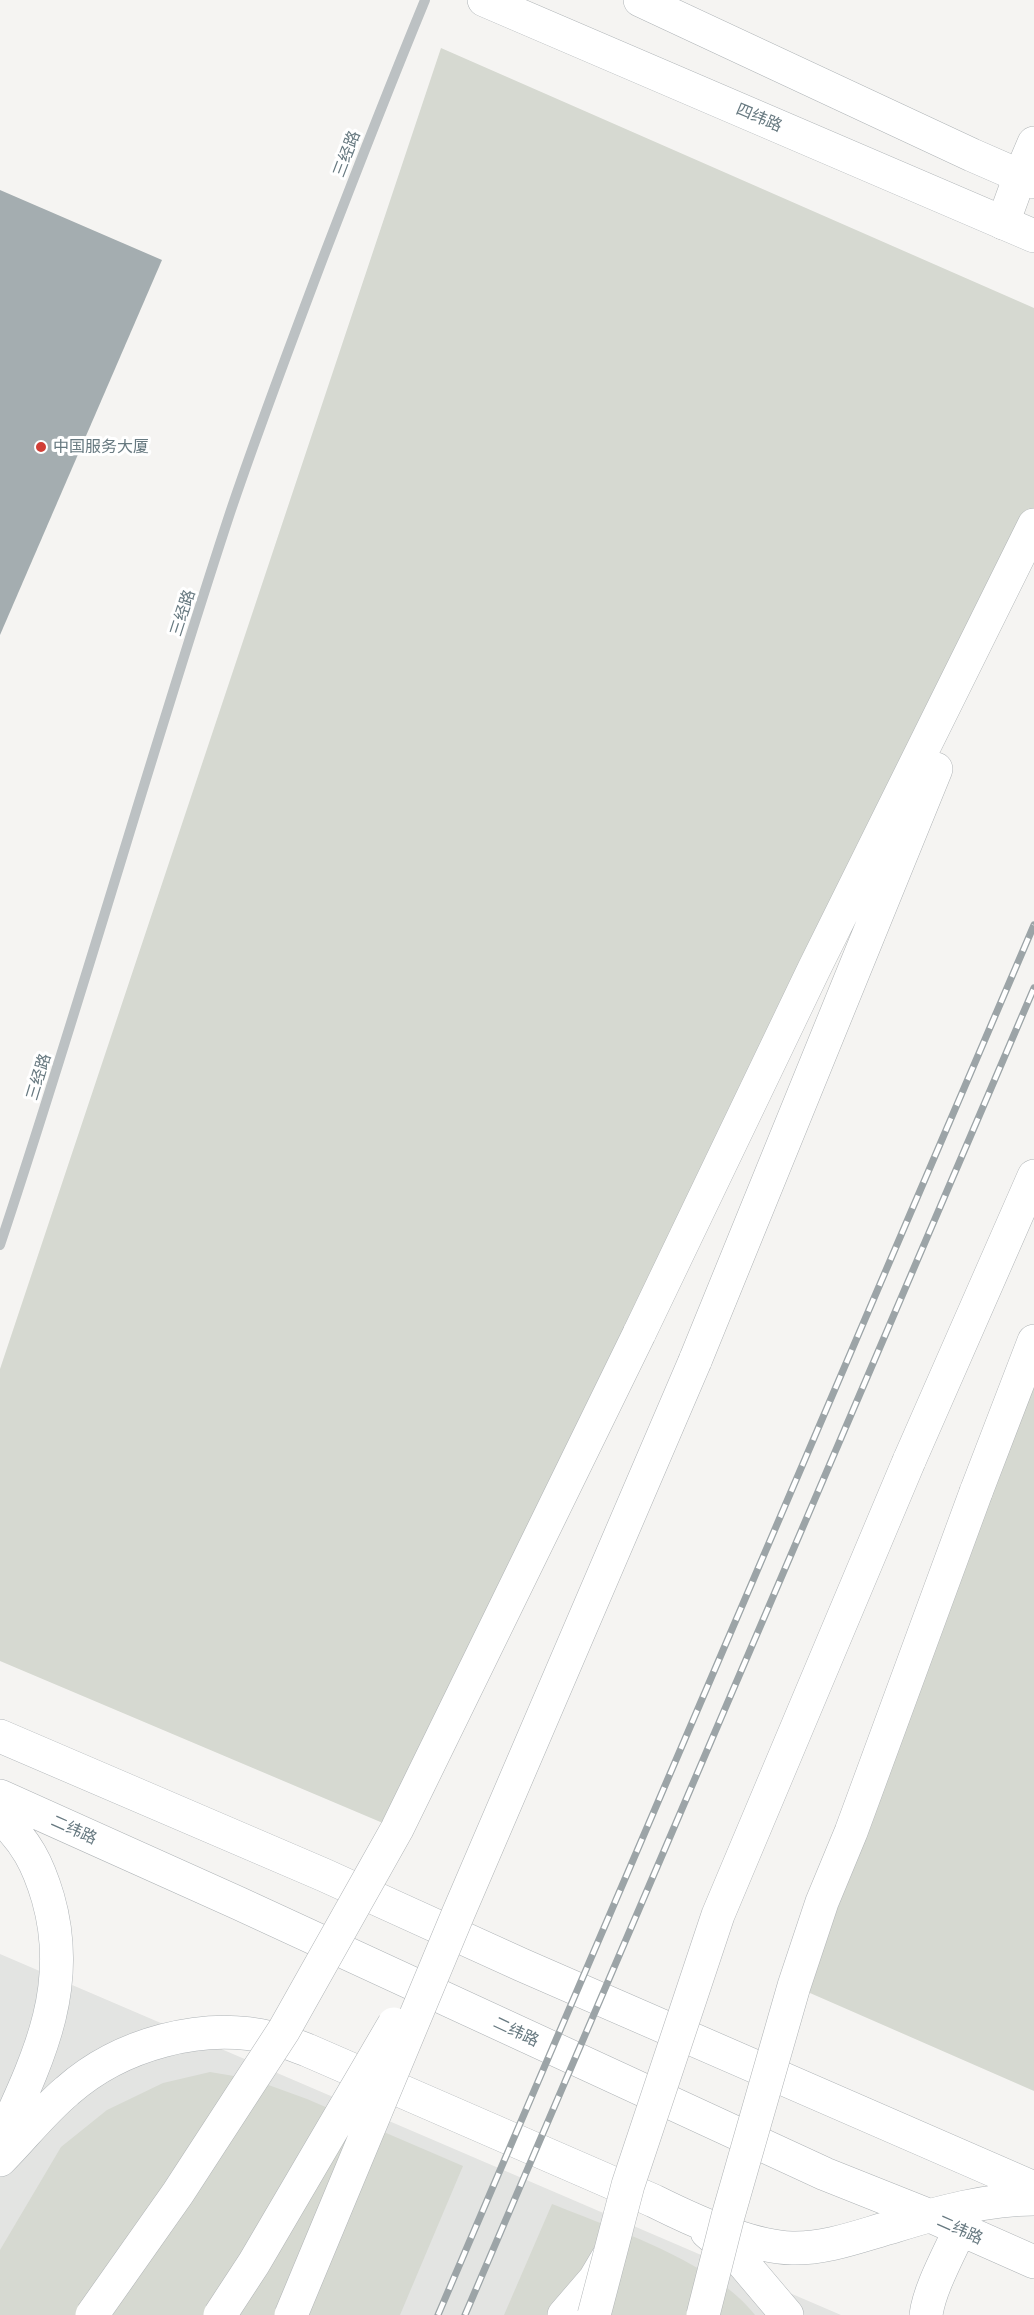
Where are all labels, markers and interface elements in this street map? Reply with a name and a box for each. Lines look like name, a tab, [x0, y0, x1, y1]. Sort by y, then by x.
street label: 四纬路	[733, 100, 785, 136]
street label: 三经路	[329, 128, 365, 180]
place label: 中国服务大厦	[53, 437, 149, 457]
marker: 中国服务大厦	[34, 440, 48, 454]
street label: 三经路	[166, 587, 200, 639]
street label: 三经路	[23, 1051, 55, 1103]
street label: 二纬路	[48, 1811, 100, 1849]
street label: 二纬路	[490, 2013, 542, 2051]
street label: 二纬路	[934, 2211, 986, 2249]

